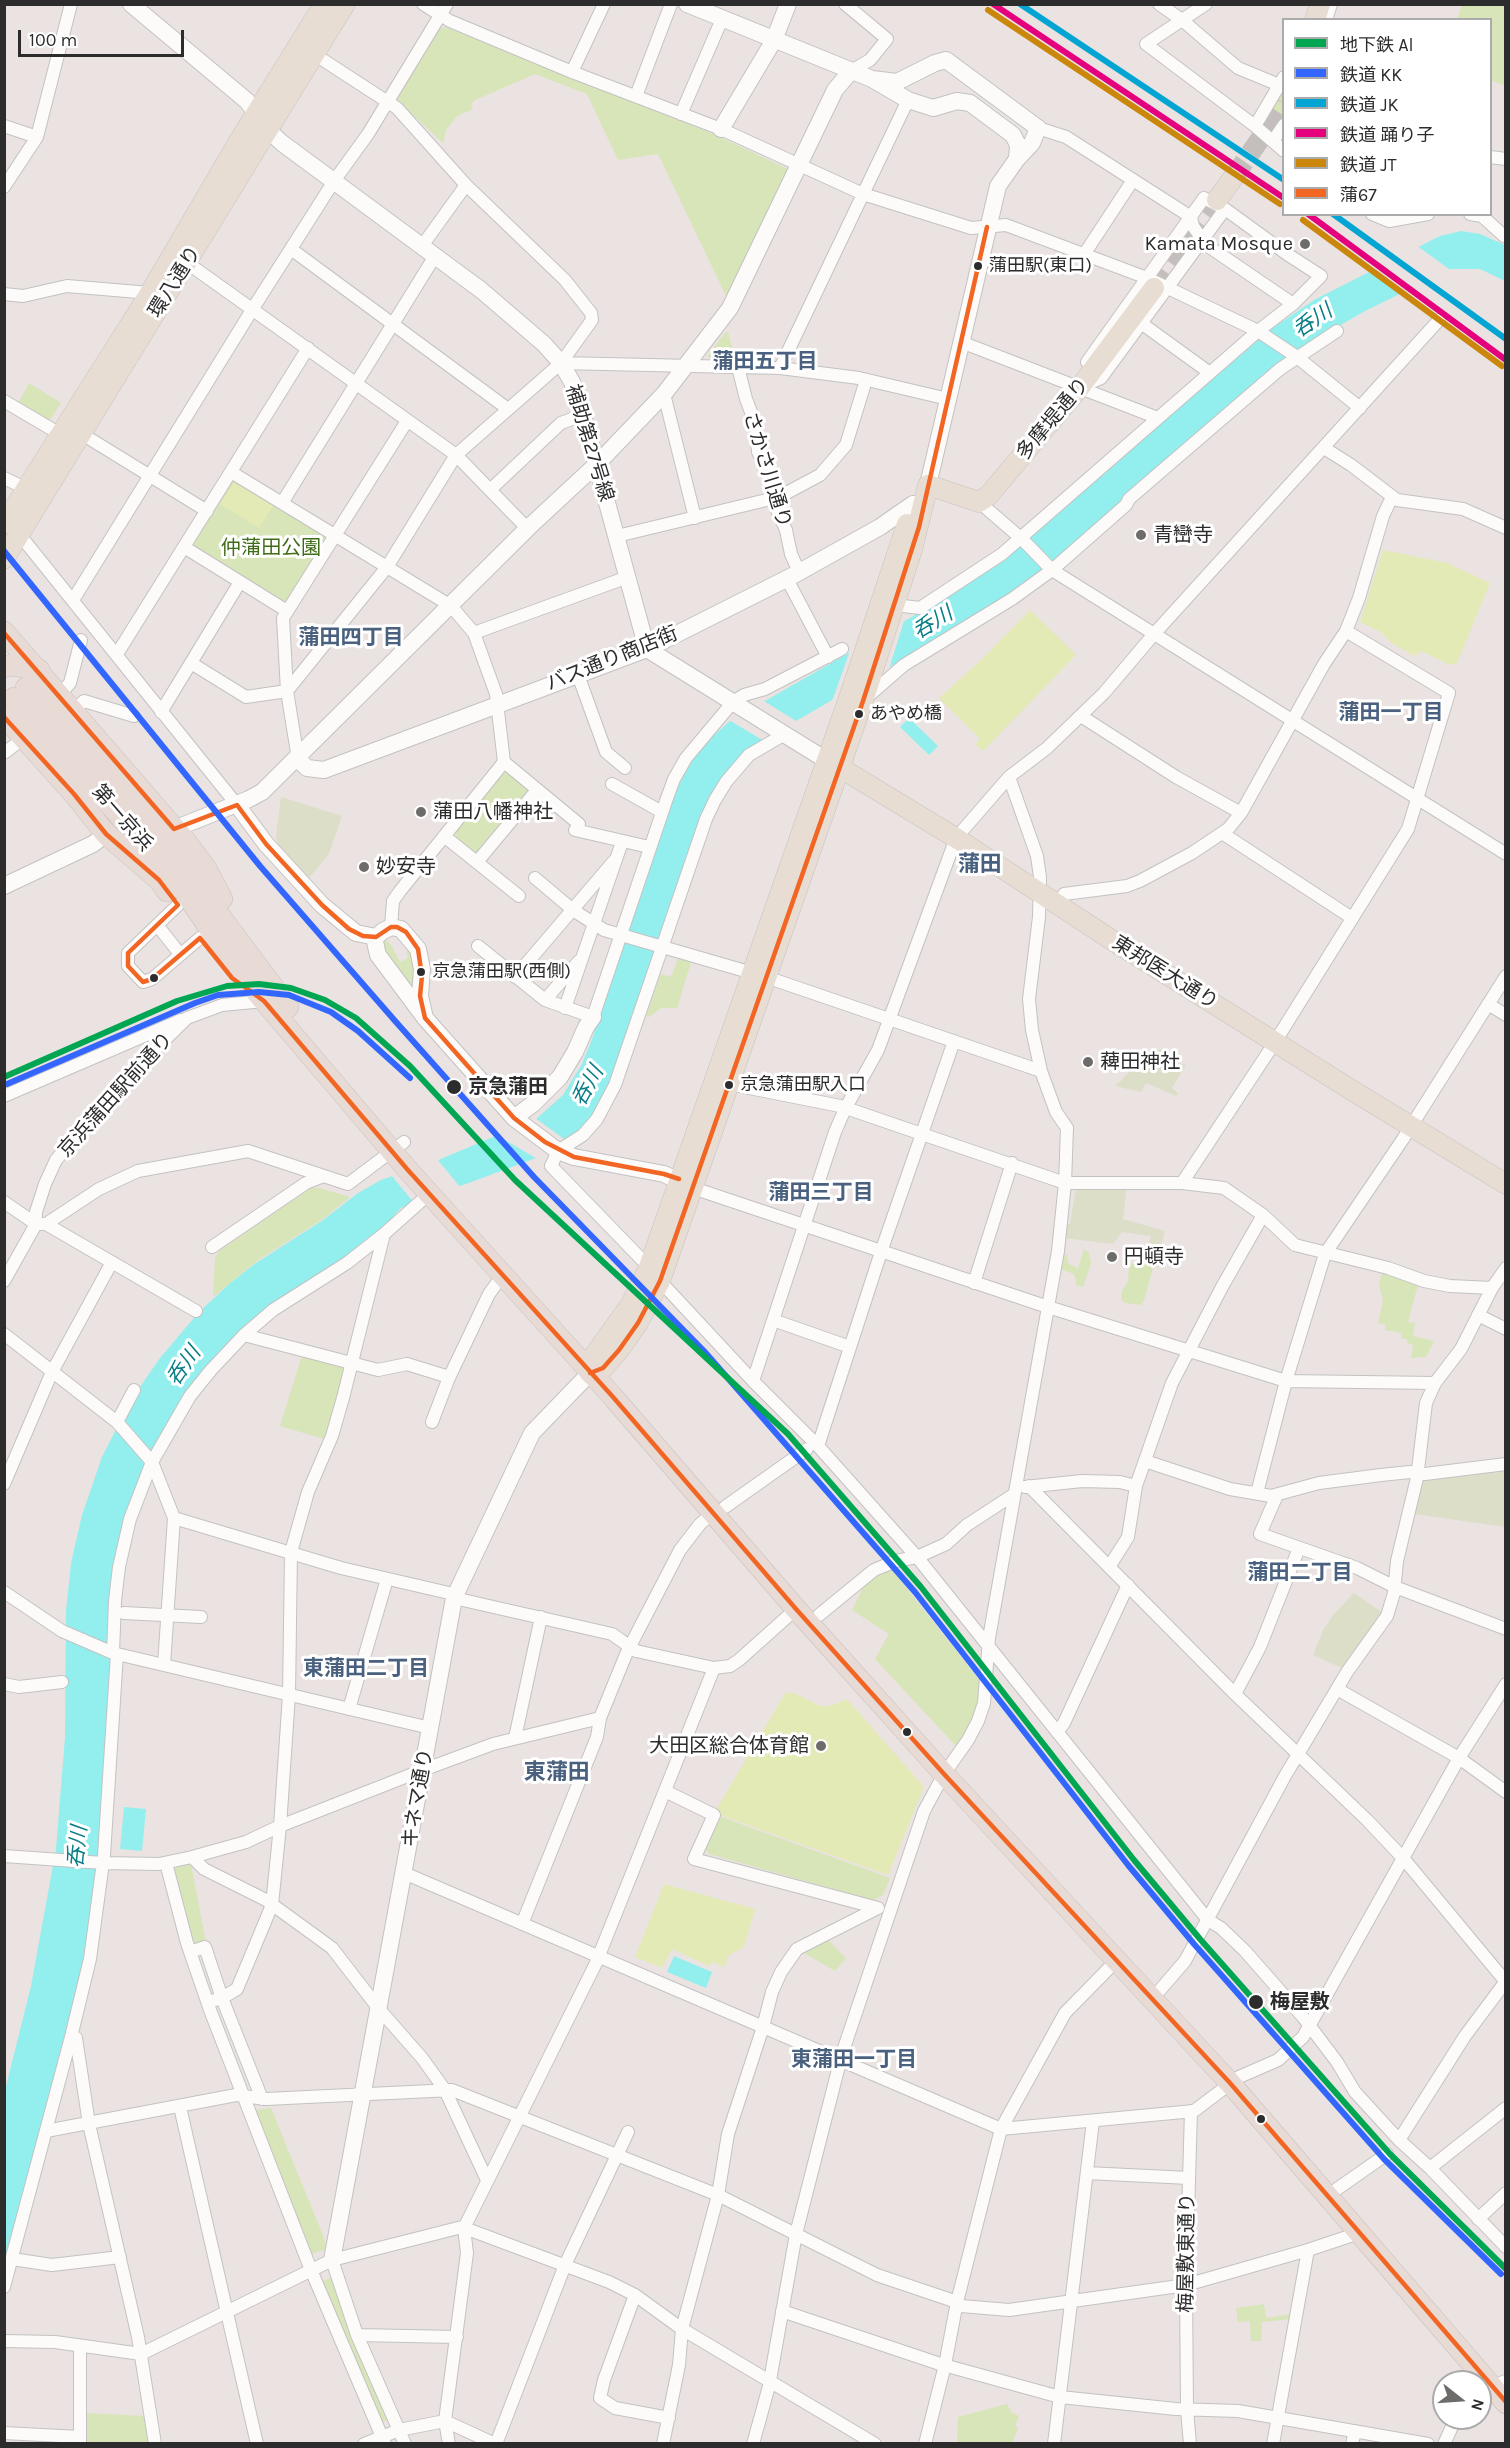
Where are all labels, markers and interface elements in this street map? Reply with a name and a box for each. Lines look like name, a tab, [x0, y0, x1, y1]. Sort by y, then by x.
scale bar	[21, 18, 188, 56]
legend	[1282, 18, 1492, 216]
text: 100 m	[29, 29, 77, 51]
text: 地下鉄 Al	[1340, 34, 1414, 56]
text: 鉄道 KK	[1340, 64, 1402, 86]
text: 鉄道 JK	[1340, 94, 1398, 116]
text: 鉄道 踊り子	[1340, 124, 1434, 146]
text: 鉄道 JT	[1340, 154, 1397, 176]
text: 蒲67	[1340, 184, 1377, 206]
place label: Kamata Mosque	[1144, 232, 1293, 256]
marker: Kamata Mosque	[1298, 237, 1312, 251]
street label: 環八通り	[144, 242, 206, 322]
place label: 蒲田駅(東口)	[989, 255, 1092, 277]
marker: 蒲田駅(東口)	[972, 260, 984, 272]
water label: 呑川	[1289, 299, 1337, 343]
district label: 蒲田五丁目	[713, 349, 817, 375]
street label: 多摩堤通り	[1012, 373, 1094, 465]
street label: 補助第27号線	[560, 382, 618, 504]
street label: さかさ川通り	[738, 409, 796, 531]
place label: 青巒寺	[1153, 523, 1213, 547]
marker: 青巒寺	[1134, 528, 1148, 542]
park label: 仲蒲田公園	[221, 536, 321, 560]
water label: 呑川	[909, 601, 957, 645]
street label: バス通り商店街	[543, 622, 681, 696]
district label: 蒲田四丁目	[299, 625, 403, 651]
district label: 蒲田一丁目	[1339, 700, 1443, 726]
place label: あやめ橋	[870, 703, 942, 725]
marker: あやめ橋	[853, 708, 865, 720]
street label: 第一京浜	[87, 780, 157, 856]
place label: 蒲田八幡神社	[433, 800, 553, 824]
marker: 蒲田八幡神社	[414, 805, 428, 819]
district label: 蒲田	[958, 852, 1002, 878]
place label: 妙安寺	[376, 855, 436, 879]
marker: 妙安寺	[357, 860, 371, 874]
street label: 東邦医大通り	[1108, 931, 1222, 1015]
place label: 京急蒲田駅(西側)	[432, 961, 571, 983]
marker: 京急蒲田駅(西側)	[415, 966, 427, 978]
unlabelled marker	[148, 972, 160, 984]
street label: 京浜蒲田駅前通り	[54, 1028, 178, 1162]
place label: 薭田神社	[1100, 1050, 1180, 1074]
marker: 薭田神社	[1081, 1055, 1095, 1069]
water label: 呑川	[567, 1062, 609, 1110]
place label: 京急蒲田駅入口	[740, 1074, 866, 1096]
place label: 京急蒲田	[468, 1075, 548, 1099]
marker: 京急蒲田	[445, 1078, 463, 1096]
marker: 京急蒲田駅入口	[723, 1079, 735, 1091]
district label: 蒲田三丁目	[769, 1180, 873, 1206]
place label: 円頓寺	[1124, 1245, 1184, 1269]
marker: 円頓寺	[1105, 1250, 1119, 1264]
water label: 呑川	[162, 1342, 206, 1390]
district label: 蒲田二丁目	[1248, 1560, 1352, 1586]
district label: 東蒲田二丁目	[303, 1656, 429, 1682]
unlabelled marker	[901, 1726, 913, 1738]
place label: 大田区総合体育館	[649, 1734, 809, 1758]
marker: 大田区総合体育館	[814, 1739, 828, 1753]
street label: キネマ通り	[397, 1747, 439, 1849]
district label: 東蒲田	[524, 1760, 590, 1786]
water label: 呑川	[63, 1825, 93, 1869]
place label: 梅屋敷	[1270, 1990, 1330, 2014]
marker: 梅屋敷	[1247, 1993, 1265, 2011]
district label: 東蒲田一丁目	[791, 2047, 917, 2073]
unlabelled marker	[1255, 2113, 1267, 2125]
street label: 梅屋敷東通り	[1174, 2193, 1200, 2313]
north arrow	[1432, 2370, 1492, 2430]
text: N	[1467, 2397, 1489, 2413]

